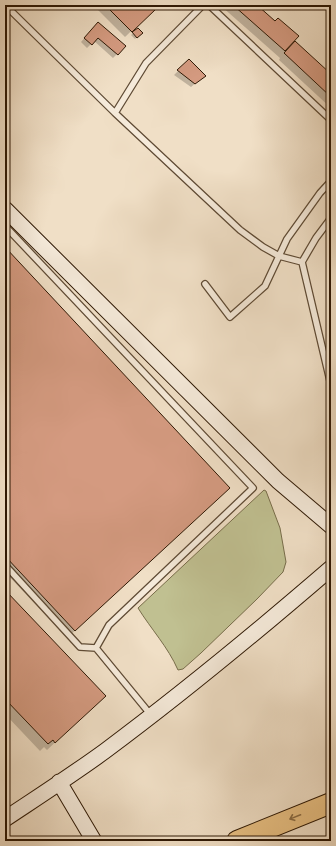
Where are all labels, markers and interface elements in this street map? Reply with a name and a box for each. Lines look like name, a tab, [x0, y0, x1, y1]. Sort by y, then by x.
one-way arrow	[289, 814, 301, 822]

